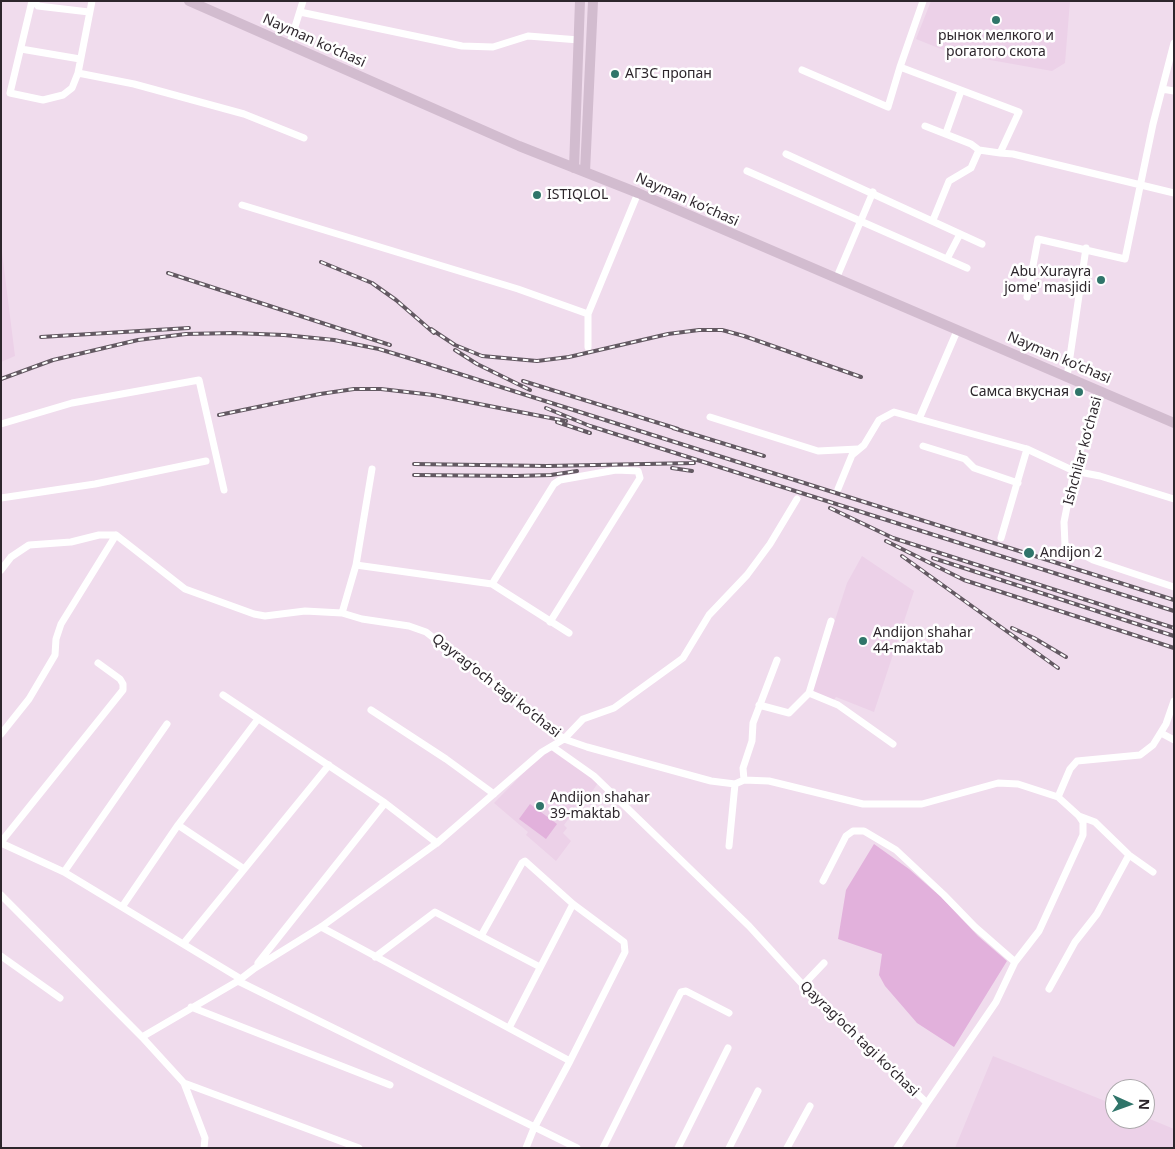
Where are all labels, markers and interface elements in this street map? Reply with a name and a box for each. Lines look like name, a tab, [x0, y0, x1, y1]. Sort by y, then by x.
street label: Nayman koʻchasi	[260, 11, 368, 71]
marker: рынок мелкого и рогатого скота	[990, 14, 1002, 26]
place label: рынок мелкого и рогатого скота	[938, 28, 1054, 60]
place label: АГЗС пропан	[625, 66, 712, 82]
marker: АГЗС пропан	[609, 68, 621, 80]
street label: Nayman koʻchasi	[633, 170, 741, 230]
place label: ISTIQLOL	[547, 187, 608, 203]
marker: ISTIQLOL	[531, 189, 543, 201]
place label: Abu Xurayra jome' masjidi	[1004, 264, 1091, 296]
marker: Abu Xurayra jome' masjidi	[1095, 274, 1107, 286]
street label: Nayman koʻchasi	[1005, 329, 1113, 387]
place label: Самса вкусная	[970, 384, 1069, 400]
marker: Самса вкусная	[1073, 386, 1085, 398]
street label: Ishchilar koʻchasi	[1060, 395, 1106, 507]
place label: Andijon 2	[1040, 545, 1102, 561]
marker: Andijon 2	[1022, 546, 1036, 560]
place label: Andijon shahar 44-maktab	[873, 625, 973, 658]
street label: Qayragʻoch tagi koʻchasi	[428, 631, 564, 741]
marker: Andijon shahar 44-maktab	[857, 635, 869, 647]
place label: Andijon shahar 39-maktab	[550, 790, 650, 822]
marker: Andijon shahar 39-maktab	[534, 800, 546, 812]
street label: Qayragʻoch tagi koʻchasi	[796, 978, 922, 1100]
north arrow	[1105, 1079, 1155, 1129]
text: N	[1135, 1098, 1154, 1111]

